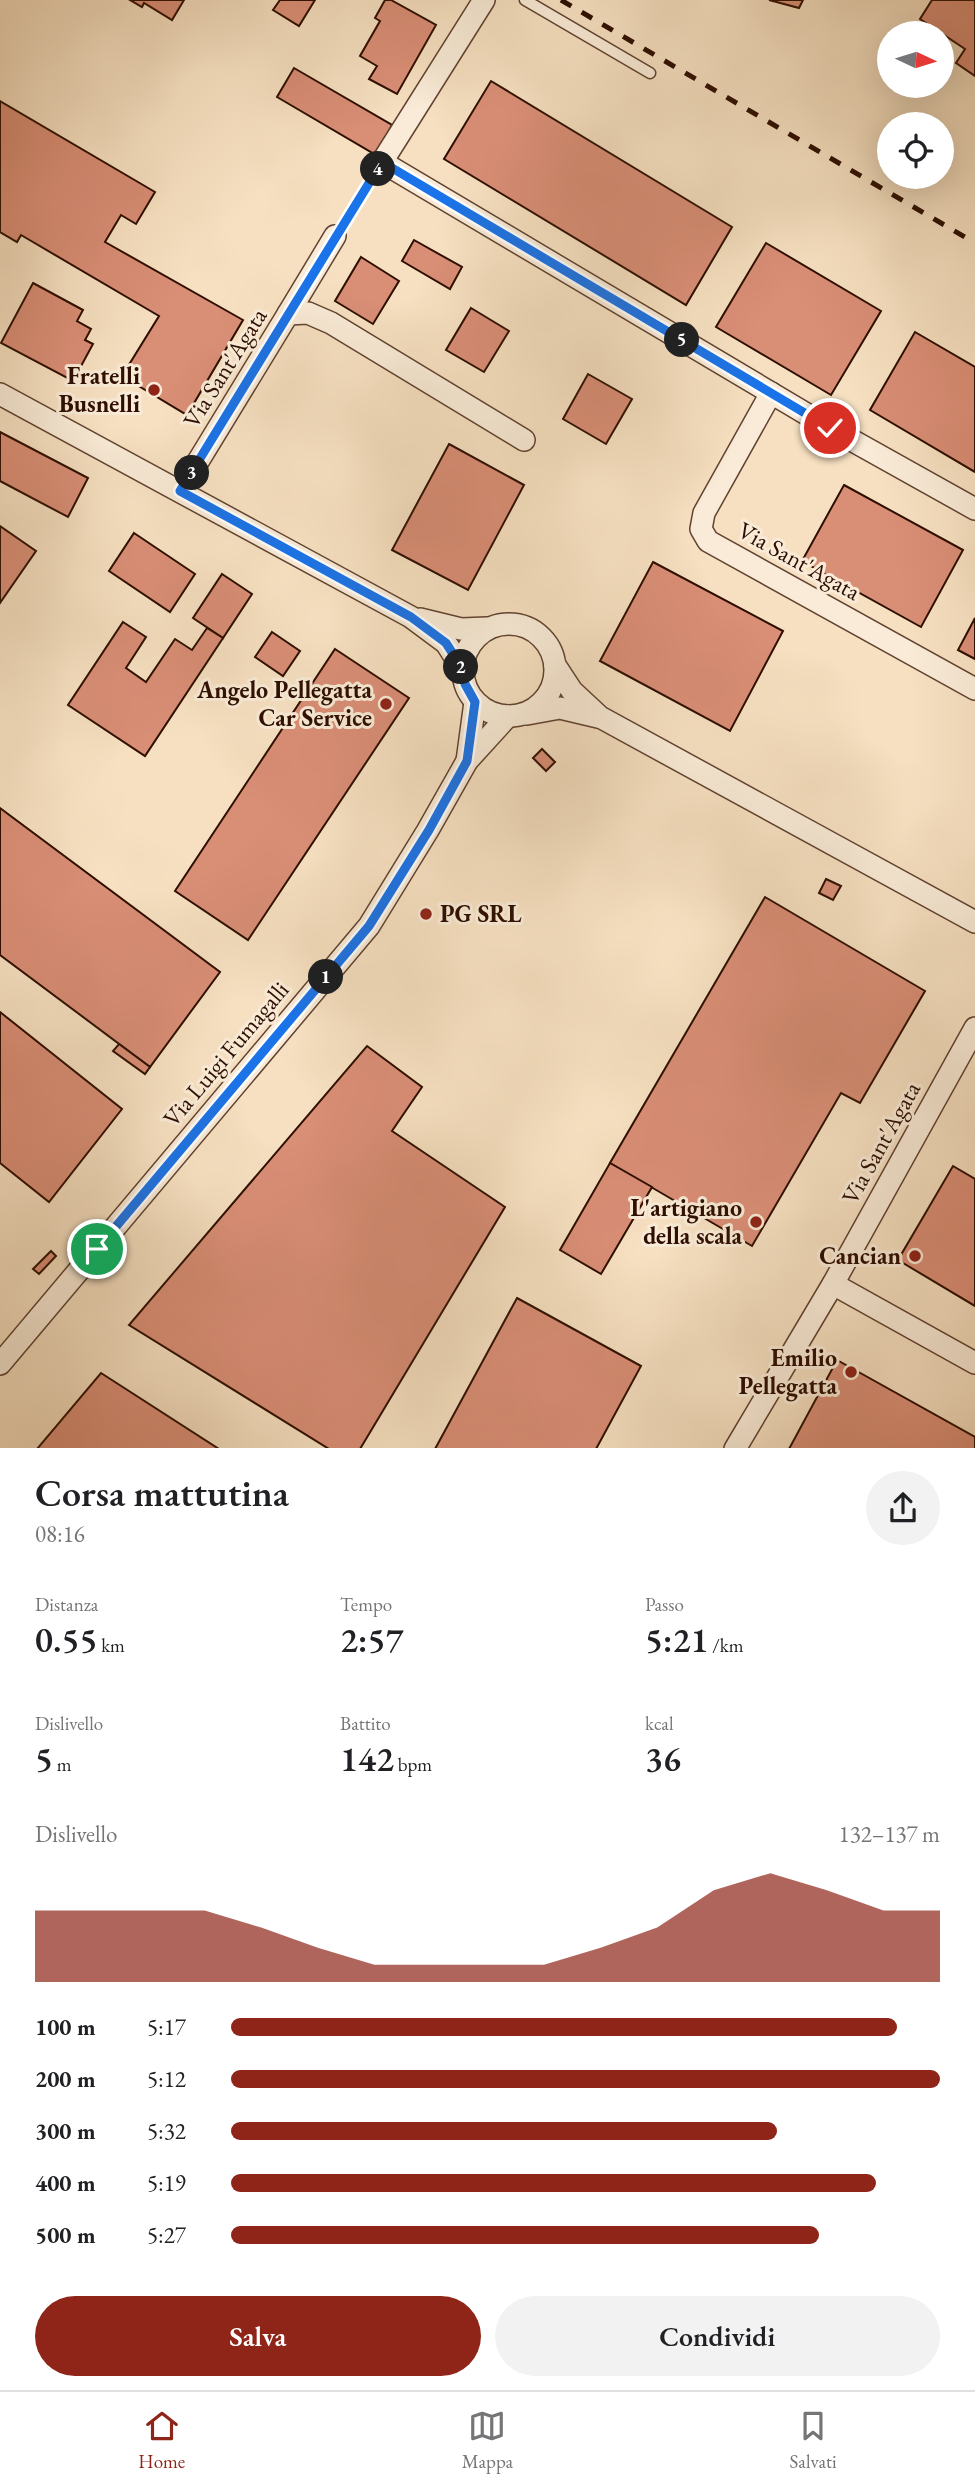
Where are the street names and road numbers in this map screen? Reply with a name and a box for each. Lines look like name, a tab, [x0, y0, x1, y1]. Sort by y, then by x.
street label: Via Sant'Agata	[176, 302, 274, 433]
street label: Via Sant'Agata	[733, 514, 866, 607]
street label: Via Luigi Fumagalli	[156, 975, 295, 1133]
street label: Via Sant'Agata	[834, 1076, 927, 1209]

